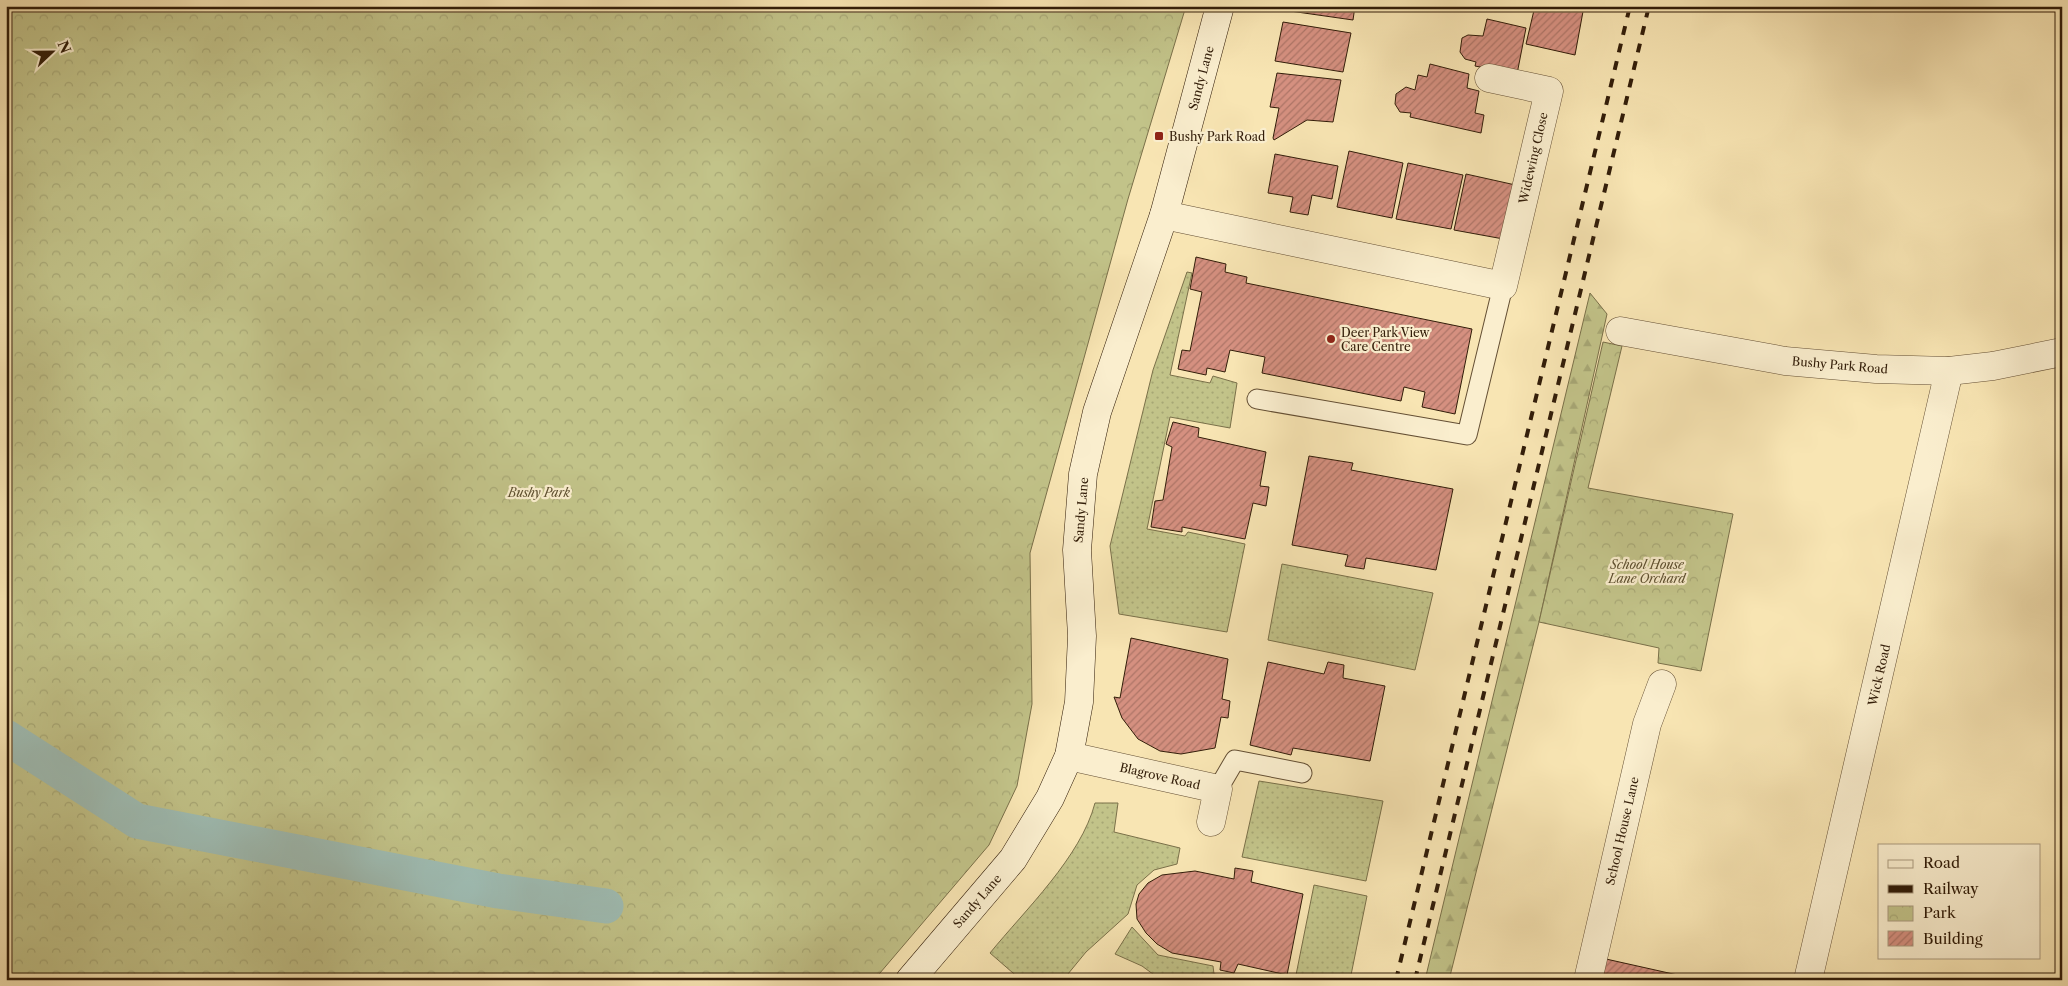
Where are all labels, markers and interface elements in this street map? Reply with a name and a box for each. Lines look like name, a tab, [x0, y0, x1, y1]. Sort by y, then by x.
north arrow	[28, 28, 78, 78]
text: N	[53, 38, 75, 56]
street label: Sandy Lane	[1185, 44, 1217, 112]
street label: Widewing Close	[1515, 111, 1551, 206]
place label: Bushy Park Road	[1169, 129, 1266, 144]
marker: Bushy Park Road	[1153, 130, 1165, 142]
place label: Deer Park View Care Centre	[1341, 325, 1431, 354]
marker: Deer Park View Care Centre	[1325, 333, 1337, 345]
street label: Bushy Park Road	[1791, 353, 1889, 377]
street label: Sandy Lane	[1071, 476, 1091, 544]
park label: Bushy Park	[507, 485, 571, 500]
park label: School House Lane Orchard	[1608, 557, 1687, 586]
street label: Wick Road	[1864, 642, 1894, 708]
street label: Blagrove Road	[1118, 759, 1202, 793]
street label: School House Lane	[1602, 775, 1642, 887]
legend	[1878, 844, 2040, 958]
text: Road	[1923, 853, 1960, 872]
street label: Sandy Lane	[950, 871, 1005, 931]
text: Railway	[1923, 879, 1979, 898]
text: Park	[1923, 903, 1957, 922]
text: Building	[1923, 929, 1983, 948]

